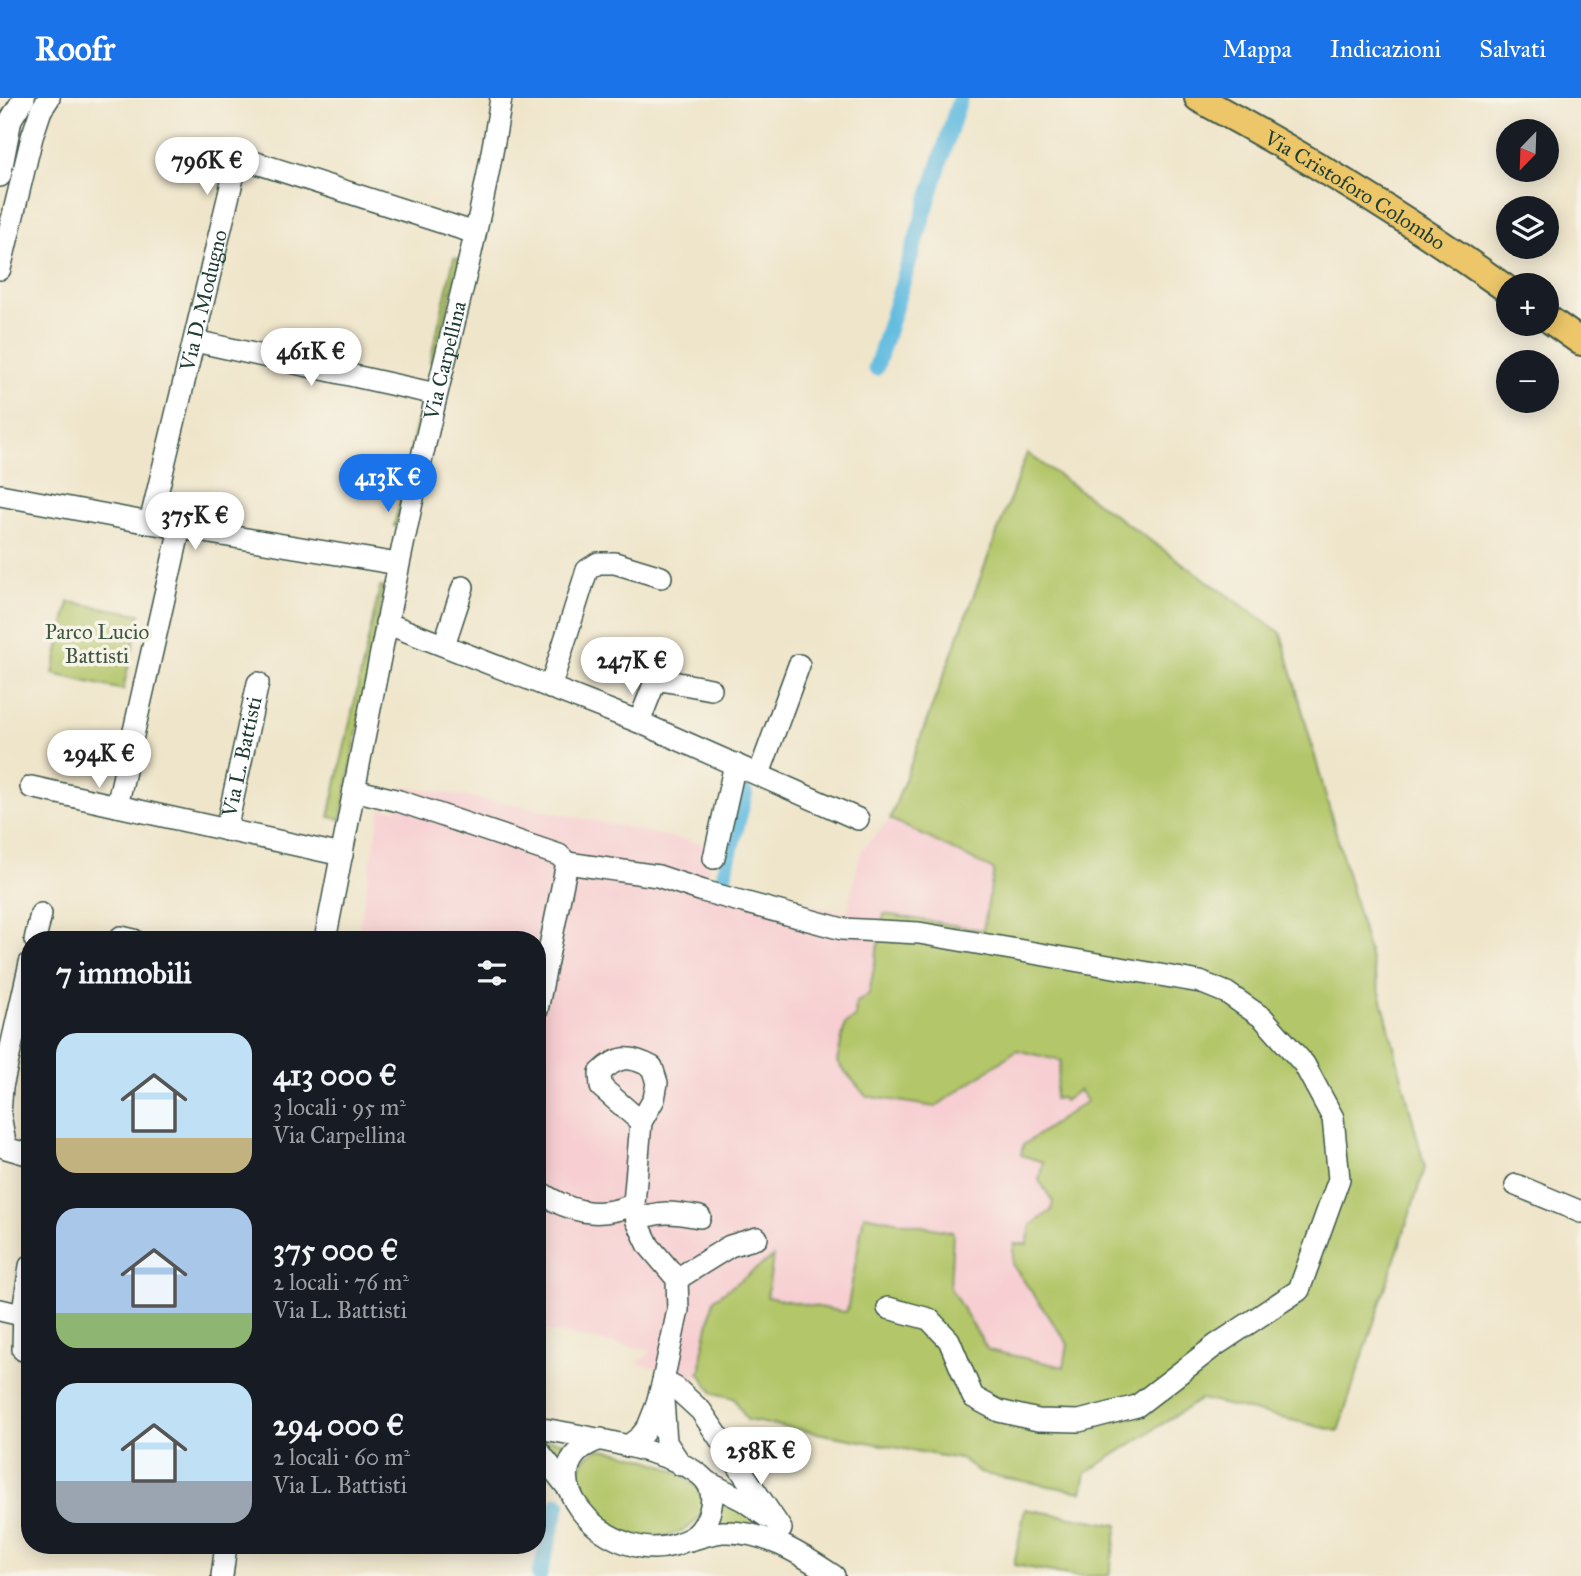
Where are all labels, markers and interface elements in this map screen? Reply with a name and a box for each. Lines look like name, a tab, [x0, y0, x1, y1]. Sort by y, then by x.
text: Roofr	[35, 29, 115, 69]
text: Mappa	[1223, 34, 1292, 64]
text: Indicazioni	[1330, 34, 1441, 64]
text: Salvati	[1479, 34, 1546, 64]
north arrow	[1496, 119, 1559, 182]
map controls	[1496, 119, 1559, 413]
street label: Via Cristoforo Colombo	[1259, 124, 1451, 256]
pin: 796K €	[150, 138, 264, 197]
text: 796K €	[171, 146, 243, 174]
button: layers	[1496, 196, 1559, 259]
street label: Via D. Modugno	[174, 227, 233, 375]
button: +	[1496, 273, 1559, 336]
street label: Via Carpellina	[418, 298, 472, 423]
pin: 461K €	[254, 328, 368, 388]
text: 461K €	[277, 337, 345, 365]
button: −	[1496, 350, 1559, 413]
pin: 413K €	[331, 454, 445, 514]
text: 413K €	[355, 463, 421, 491]
pin: 375K €	[138, 492, 252, 552]
text: 375K €	[161, 501, 229, 529]
park label: Parco Lucio Battisti	[45, 619, 149, 669]
pin: 247K €	[575, 638, 689, 697]
text: 247K €	[597, 646, 667, 674]
street label: Via L. Battisti	[216, 694, 268, 820]
pin: 294K €	[42, 730, 156, 790]
text: 294K €	[63, 739, 135, 767]
icon: filters	[473, 954, 511, 992]
text: 7 immobili	[56, 955, 191, 991]
text: 413 000 €	[273, 1057, 397, 1093]
icon: home	[112, 1061, 196, 1145]
text: 3 locali · 95 m²	[273, 1093, 406, 1121]
text: Via Carpellina	[273, 1121, 406, 1149]
text: 375 000 €	[273, 1232, 398, 1268]
icon: home	[112, 1236, 196, 1320]
text: 2 locali · 76 m²	[273, 1268, 409, 1296]
text: Via L. Battisti	[273, 1296, 407, 1324]
text: 294 000 €	[273, 1407, 404, 1443]
icon: home	[112, 1411, 196, 1495]
pin: 258K €	[704, 1428, 818, 1487]
text: 258K €	[726, 1436, 796, 1464]
text: 2 locali · 60 m²	[273, 1443, 410, 1471]
text: Via L. Battisti	[273, 1471, 407, 1499]

